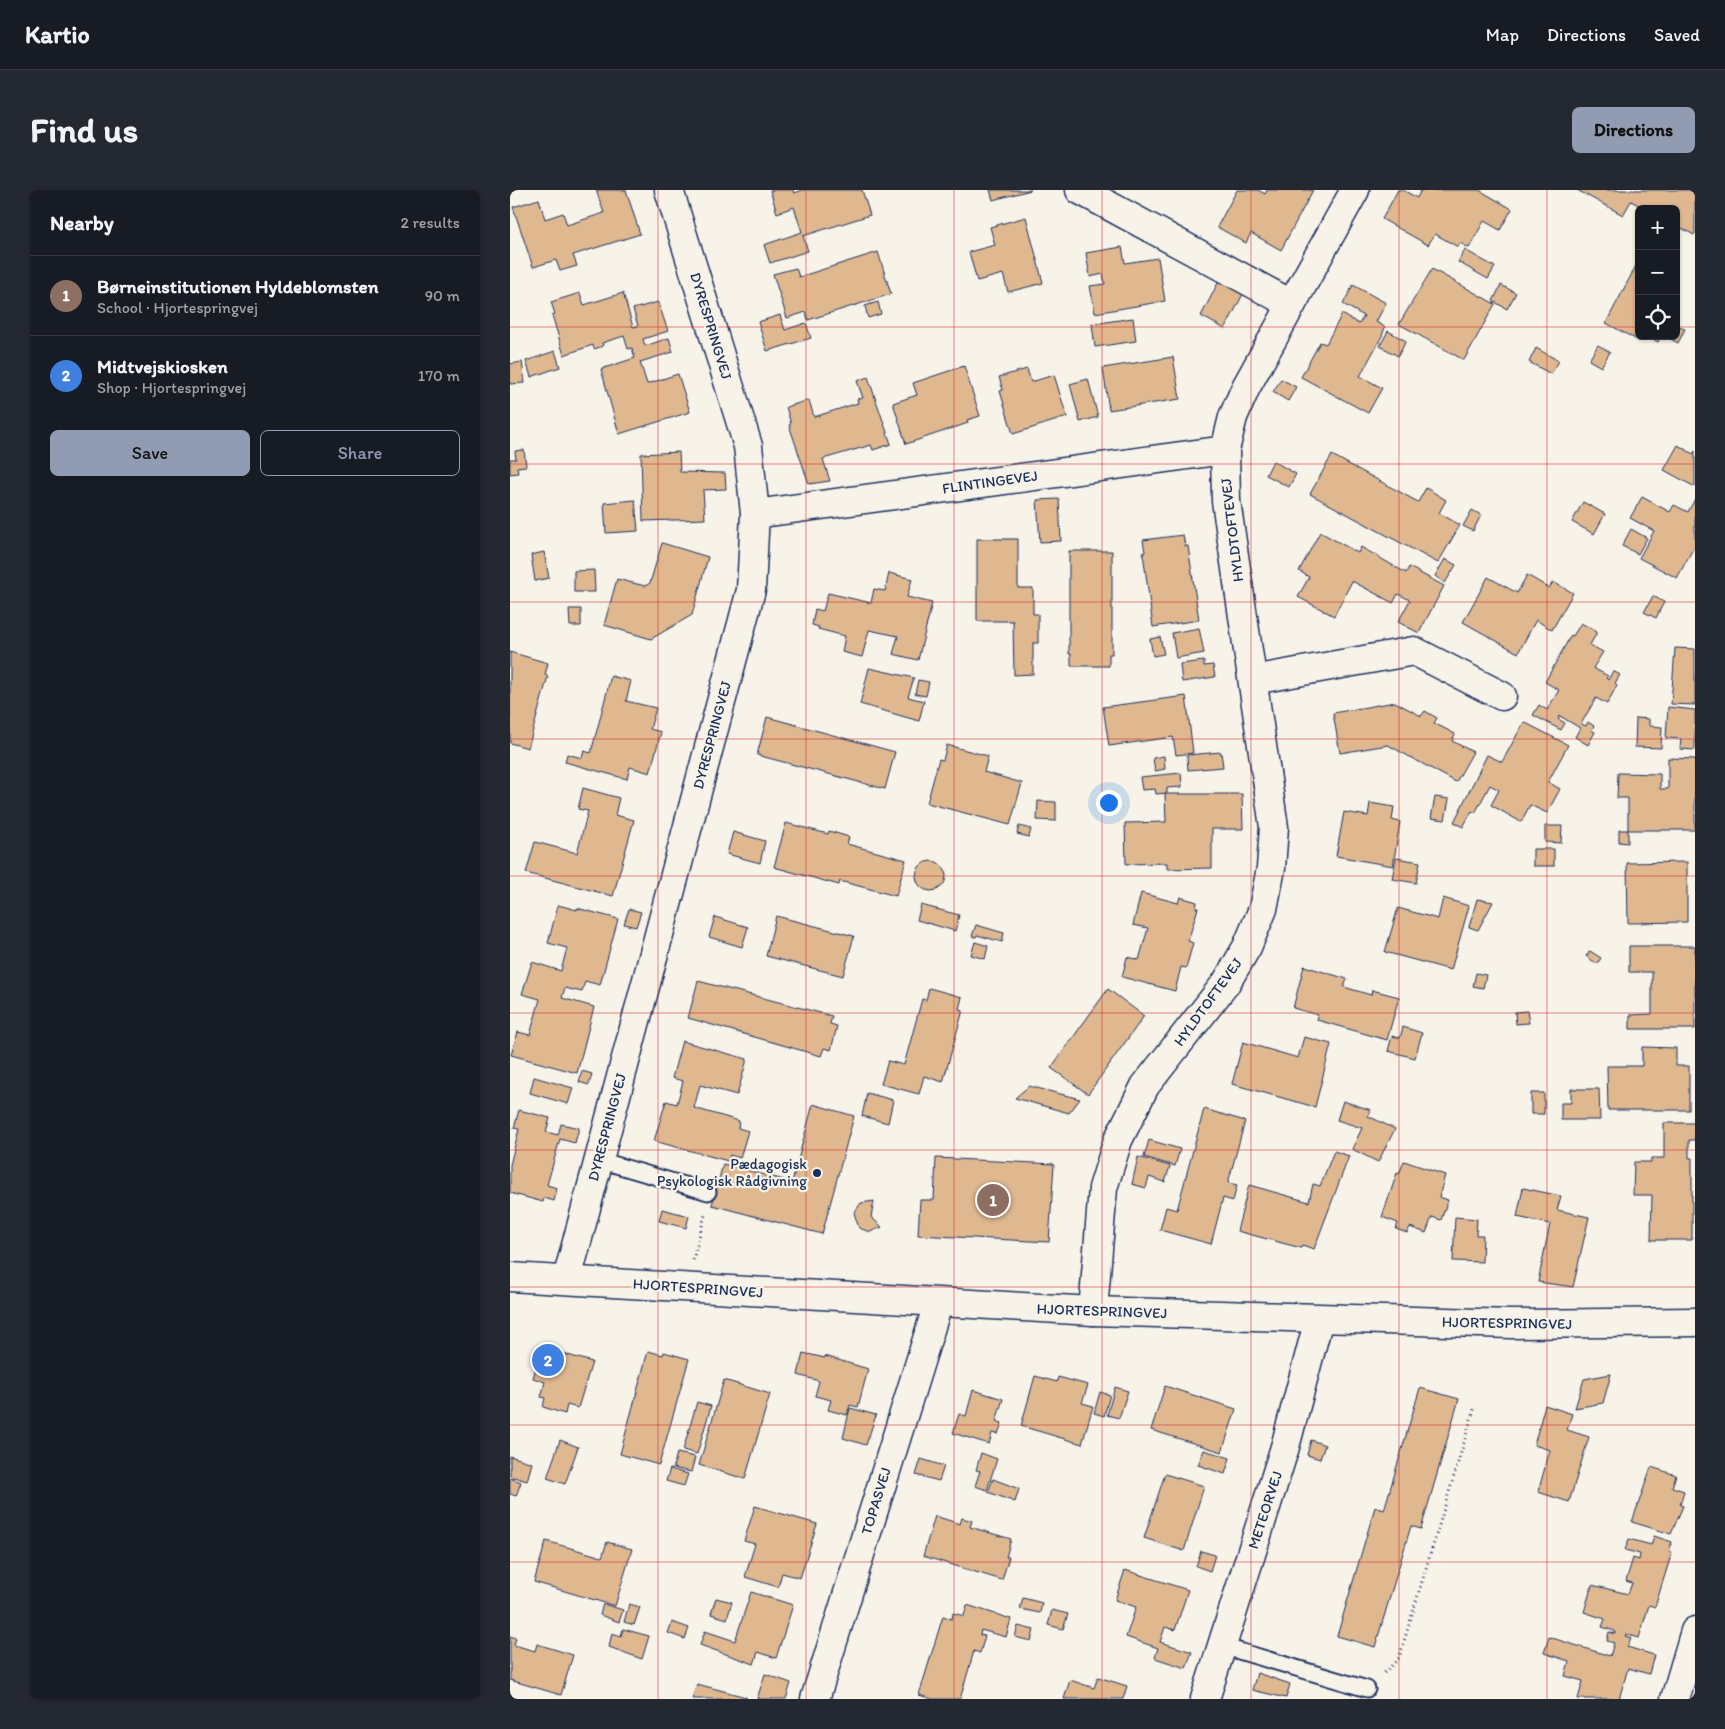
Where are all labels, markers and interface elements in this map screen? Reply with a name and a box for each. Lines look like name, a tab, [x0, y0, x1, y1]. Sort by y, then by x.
text: Kartio	[25, 20, 90, 49]
text: Map	[1486, 24, 1519, 46]
text: Directions	[1547, 24, 1626, 46]
text: Saved	[1654, 24, 1700, 46]
button: Directions	[1572, 107, 1695, 153]
text: Find us	[30, 109, 138, 151]
map controls	[1635, 205, 1680, 340]
button: +	[1635, 205, 1680, 250]
text: Nearby	[50, 210, 114, 235]
text: 2 results	[400, 213, 460, 232]
button: −	[1635, 250, 1680, 295]
street label: DYRESPRINGVEJ	[686, 270, 736, 382]
text: Børneinstitutionen Hyldeblomsten	[97, 275, 379, 298]
text: 1	[62, 286, 70, 305]
text: 90 m	[425, 286, 460, 305]
button: locate	[1635, 295, 1680, 340]
text: School · Hjortespringvej	[97, 298, 258, 317]
text: Midtvejskiosken	[97, 355, 228, 378]
text: 2	[62, 366, 70, 385]
text: 170 m	[418, 366, 460, 385]
text: Shop · Hjortespringvej	[97, 378, 246, 397]
button: Save	[50, 430, 250, 476]
button: Share	[260, 430, 460, 476]
street label: FLINTINGEVEJ	[941, 466, 1039, 498]
street label: HYLDTOFTEVEJ	[1217, 477, 1247, 583]
street label: DYRESPRINGVEJ	[689, 679, 735, 791]
your location	[1096, 790, 1122, 816]
street label: HYLDTOFTEVEJ	[1170, 954, 1246, 1050]
street label: DYRESPRINGVEJ	[584, 1071, 630, 1183]
place label: Pædagogisk Psykologisk Rådgivning	[657, 1155, 807, 1190]
marker: Pædagogisk Psykologisk Rådgivning	[811, 1167, 823, 1179]
pin: 1	[977, 1181, 1009, 1219]
street label: HJORTESPRINGVEJ	[632, 1274, 764, 1302]
street label: HJORTESPRINGVEJ	[1036, 1300, 1168, 1322]
street label: HJORTESPRINGVEJ	[1442, 1313, 1572, 1333]
pin: 2	[532, 1341, 564, 1379]
street label: TOPASVEJ	[857, 1465, 895, 1537]
street label: METEORVEJ	[1244, 1469, 1286, 1551]

